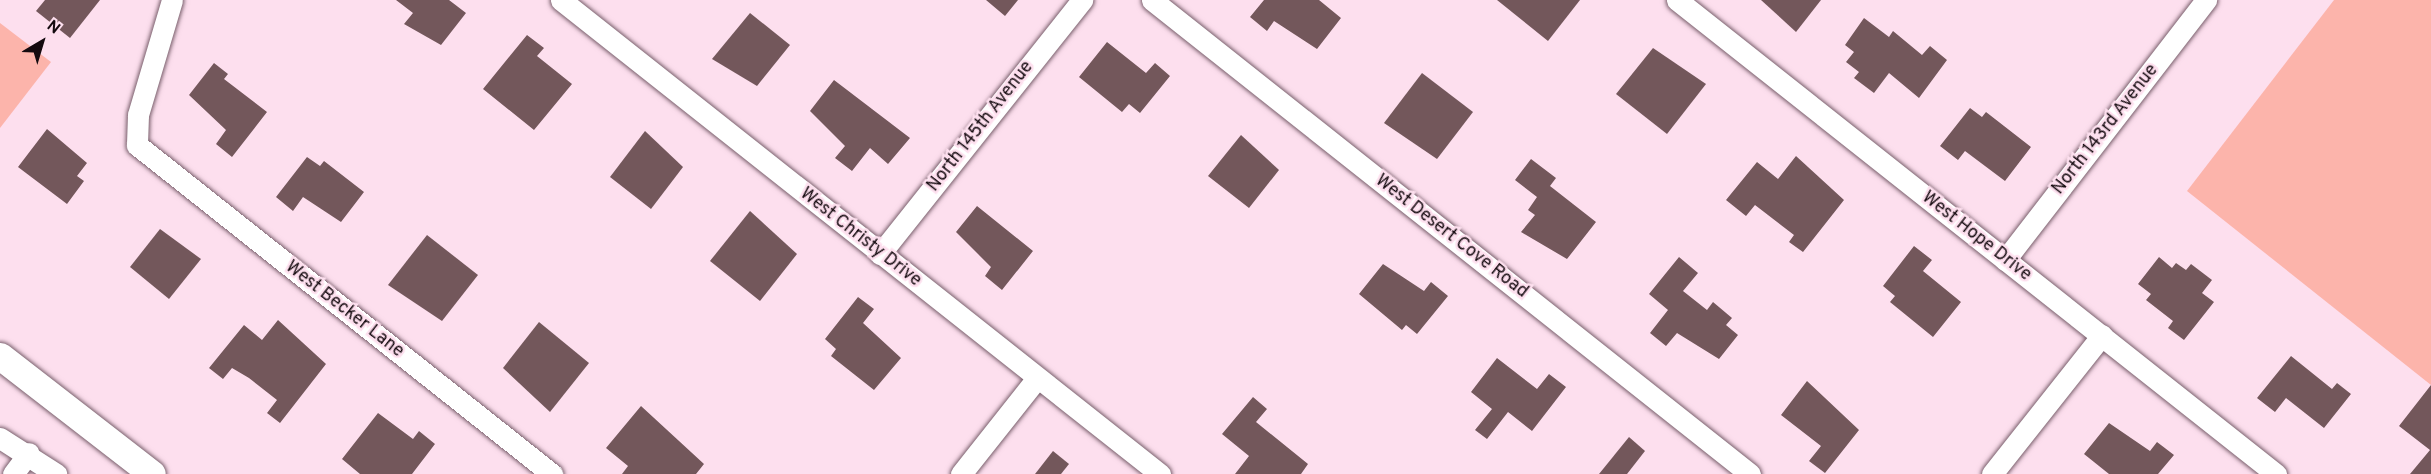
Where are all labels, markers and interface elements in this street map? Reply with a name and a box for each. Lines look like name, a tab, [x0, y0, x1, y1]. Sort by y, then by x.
north arrow	[12, 12, 72, 72]
text: N	[42, 16, 64, 39]
street label: North 145th Avenue	[923, 57, 1039, 197]
street label: North 143rd Avenue	[2048, 60, 2164, 200]
street label: West Desert Cove Road	[1370, 171, 1532, 303]
street label: West Christy Drive	[795, 184, 925, 292]
street label: West Hope Drive	[1917, 187, 2035, 287]
street label: West Becker Lane	[280, 257, 408, 363]

